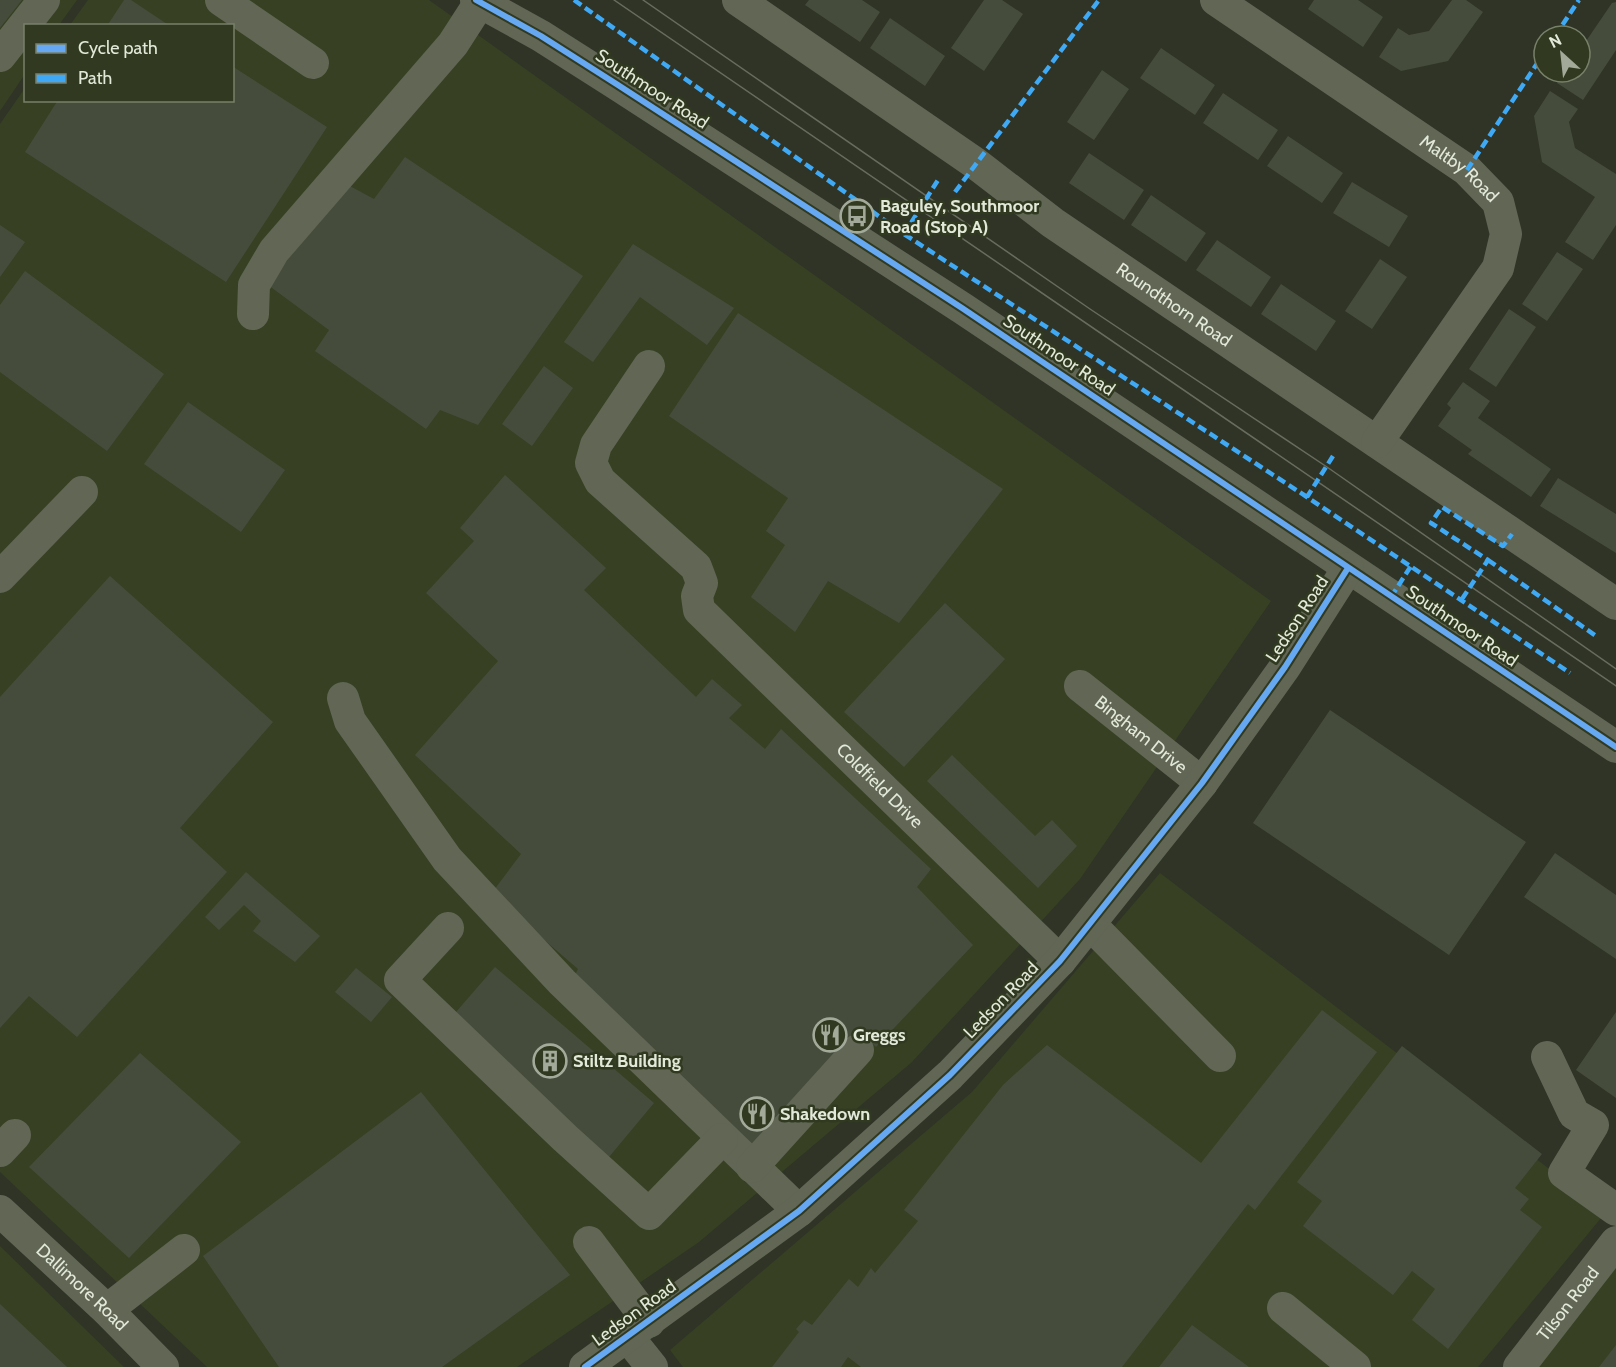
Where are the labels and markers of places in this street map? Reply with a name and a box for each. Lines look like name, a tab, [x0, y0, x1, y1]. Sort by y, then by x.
place label: Baguley, Southmoor Road (Stop A)	[880, 195, 1039, 238]
bus stop icon: Baguley, Southmoor Road (Stop A)	[839, 198, 875, 234]
restaurant icon: Greggs	[812, 1017, 848, 1053]
place label: Greggs	[853, 1024, 906, 1046]
building icon: Stiltz Building	[532, 1043, 568, 1079]
place label: Stiltz Building	[573, 1050, 681, 1072]
restaurant icon: Shakedown	[739, 1096, 775, 1132]
place label: Shakedown	[780, 1103, 870, 1125]

